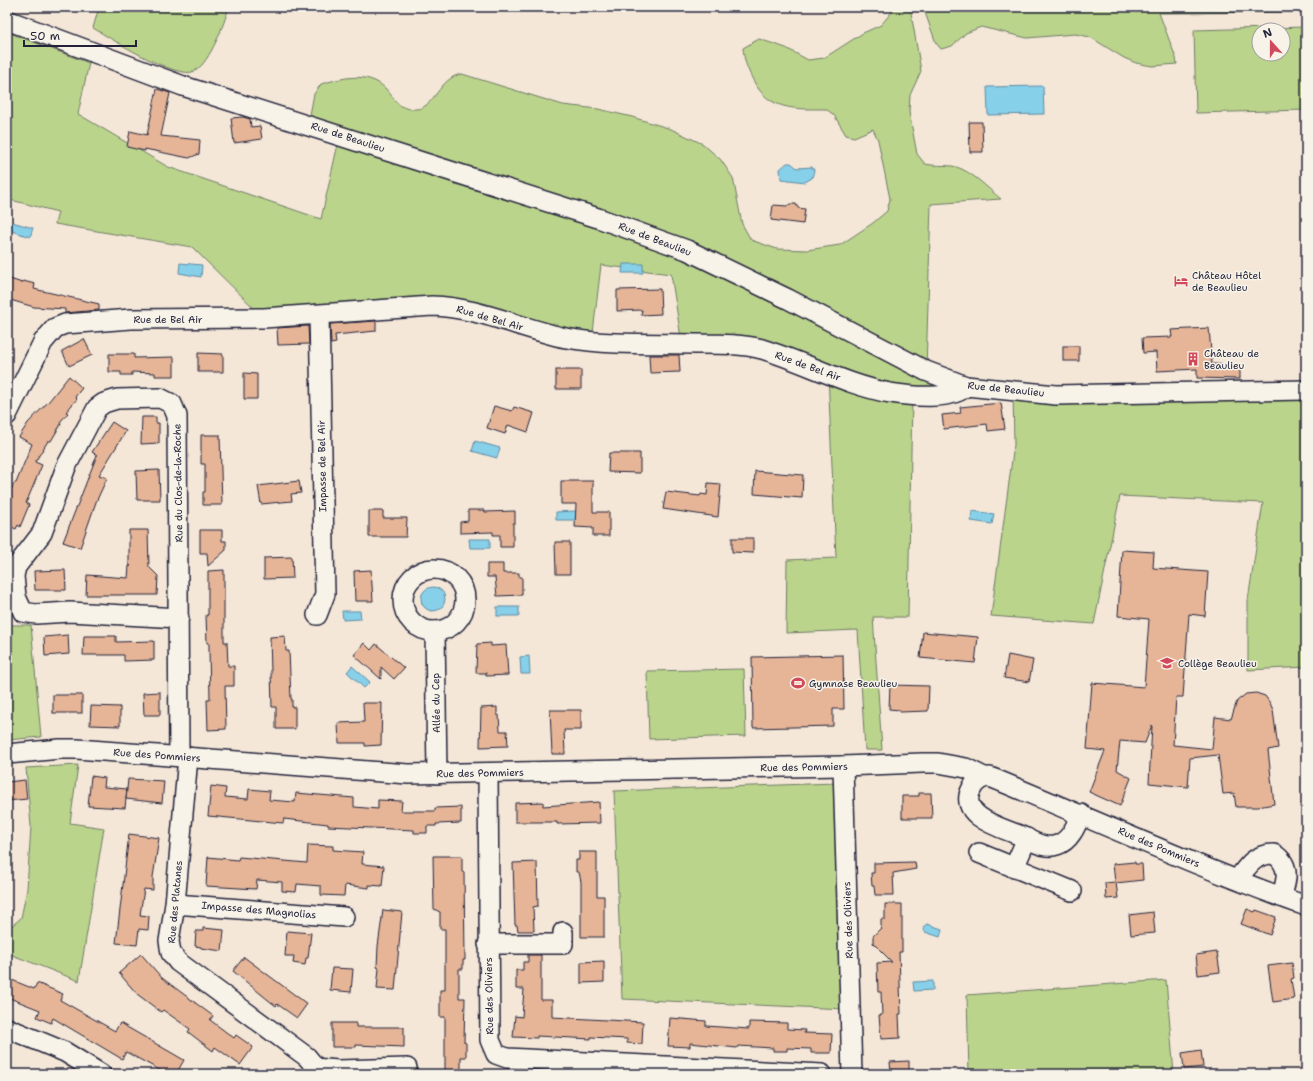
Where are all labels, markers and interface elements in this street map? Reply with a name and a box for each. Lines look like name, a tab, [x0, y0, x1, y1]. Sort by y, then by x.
scale bar	[24, 22, 136, 48]
north arrow	[1251, 22, 1291, 62]
text: N	[1261, 24, 1275, 42]
text: 50 m	[30, 28, 60, 44]
street label: Rue de Beaulieu	[309, 119, 387, 155]
street label: Rue de Beaulieu	[617, 219, 693, 259]
place label: Château Hôtel de Beaulieu	[1192, 269, 1261, 294]
hotel icon: Château Hôtel de Beaulieu	[1173, 273, 1189, 289]
street label: Rue de Bel Air	[455, 302, 525, 334]
street label: Rue de Bel Air	[133, 313, 203, 326]
place label: Château de Beaulieu	[1204, 347, 1259, 372]
street label: Rue de Bel Air	[773, 348, 843, 384]
building icon: Château de Beaulieu	[1185, 351, 1201, 367]
street label: Rue de Beaulieu	[967, 379, 1045, 400]
street label: Impasse de Bel Air	[315, 420, 329, 512]
street label: Rue du Clos-de-la-Roche	[170, 423, 186, 543]
school or university icon: Collège Beaulieu	[1159, 655, 1175, 671]
place label: Collège Beaulieu	[1178, 657, 1257, 670]
street label: Allée du Cep	[429, 672, 443, 733]
sports icon: Gymnase Beaulieu	[790, 675, 806, 691]
place label: Gymnase Beaulieu	[809, 677, 898, 690]
street label: Rue des Pommiers	[113, 745, 201, 765]
street label: Rue des Pommiers	[760, 760, 848, 774]
street label: Rue des Pommiers	[436, 766, 524, 780]
street label: Rue des Pommiers	[1116, 824, 1202, 870]
street label: Rue des Platanes	[165, 860, 185, 944]
street label: Rue des Oliviers	[840, 881, 856, 959]
street label: Impasse des Magnolias	[201, 899, 317, 921]
street label: Rue des Oliviers	[482, 957, 496, 1035]

